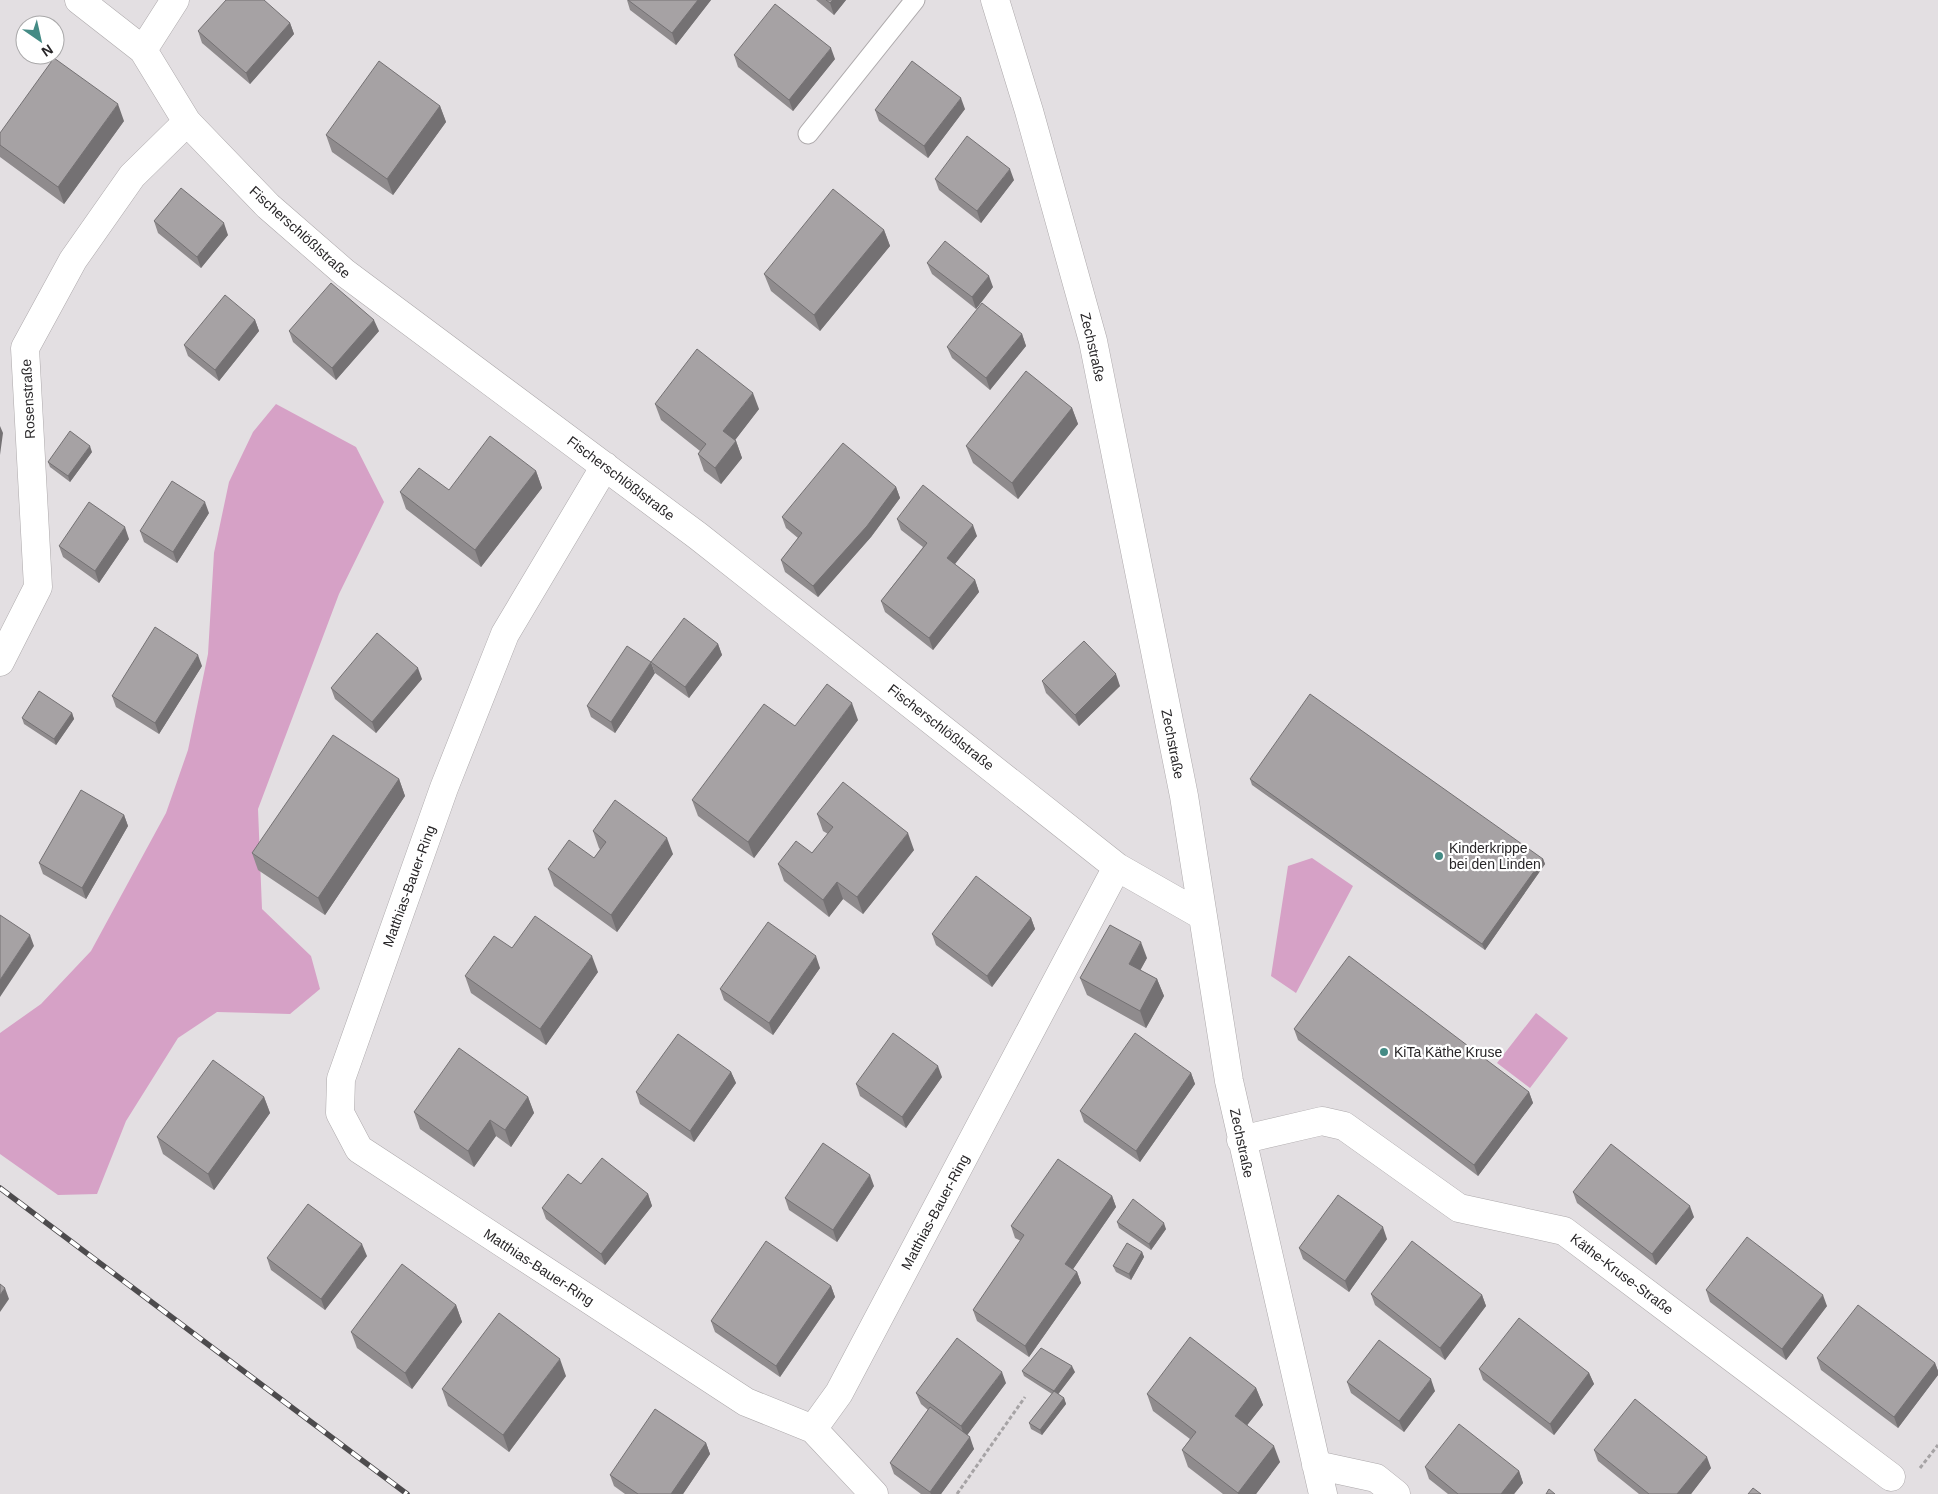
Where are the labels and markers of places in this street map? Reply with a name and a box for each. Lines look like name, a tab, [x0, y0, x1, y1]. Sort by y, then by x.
place label: Kinderkrippe bei den Linden	[1449, 840, 1541, 872]
marker: Kinderkrippe bei den Linden	[1433, 850, 1445, 862]
place label: KiTa Käthe Kruse	[1394, 1044, 1502, 1060]
marker: KiTa Käthe Kruse	[1378, 1046, 1390, 1058]

